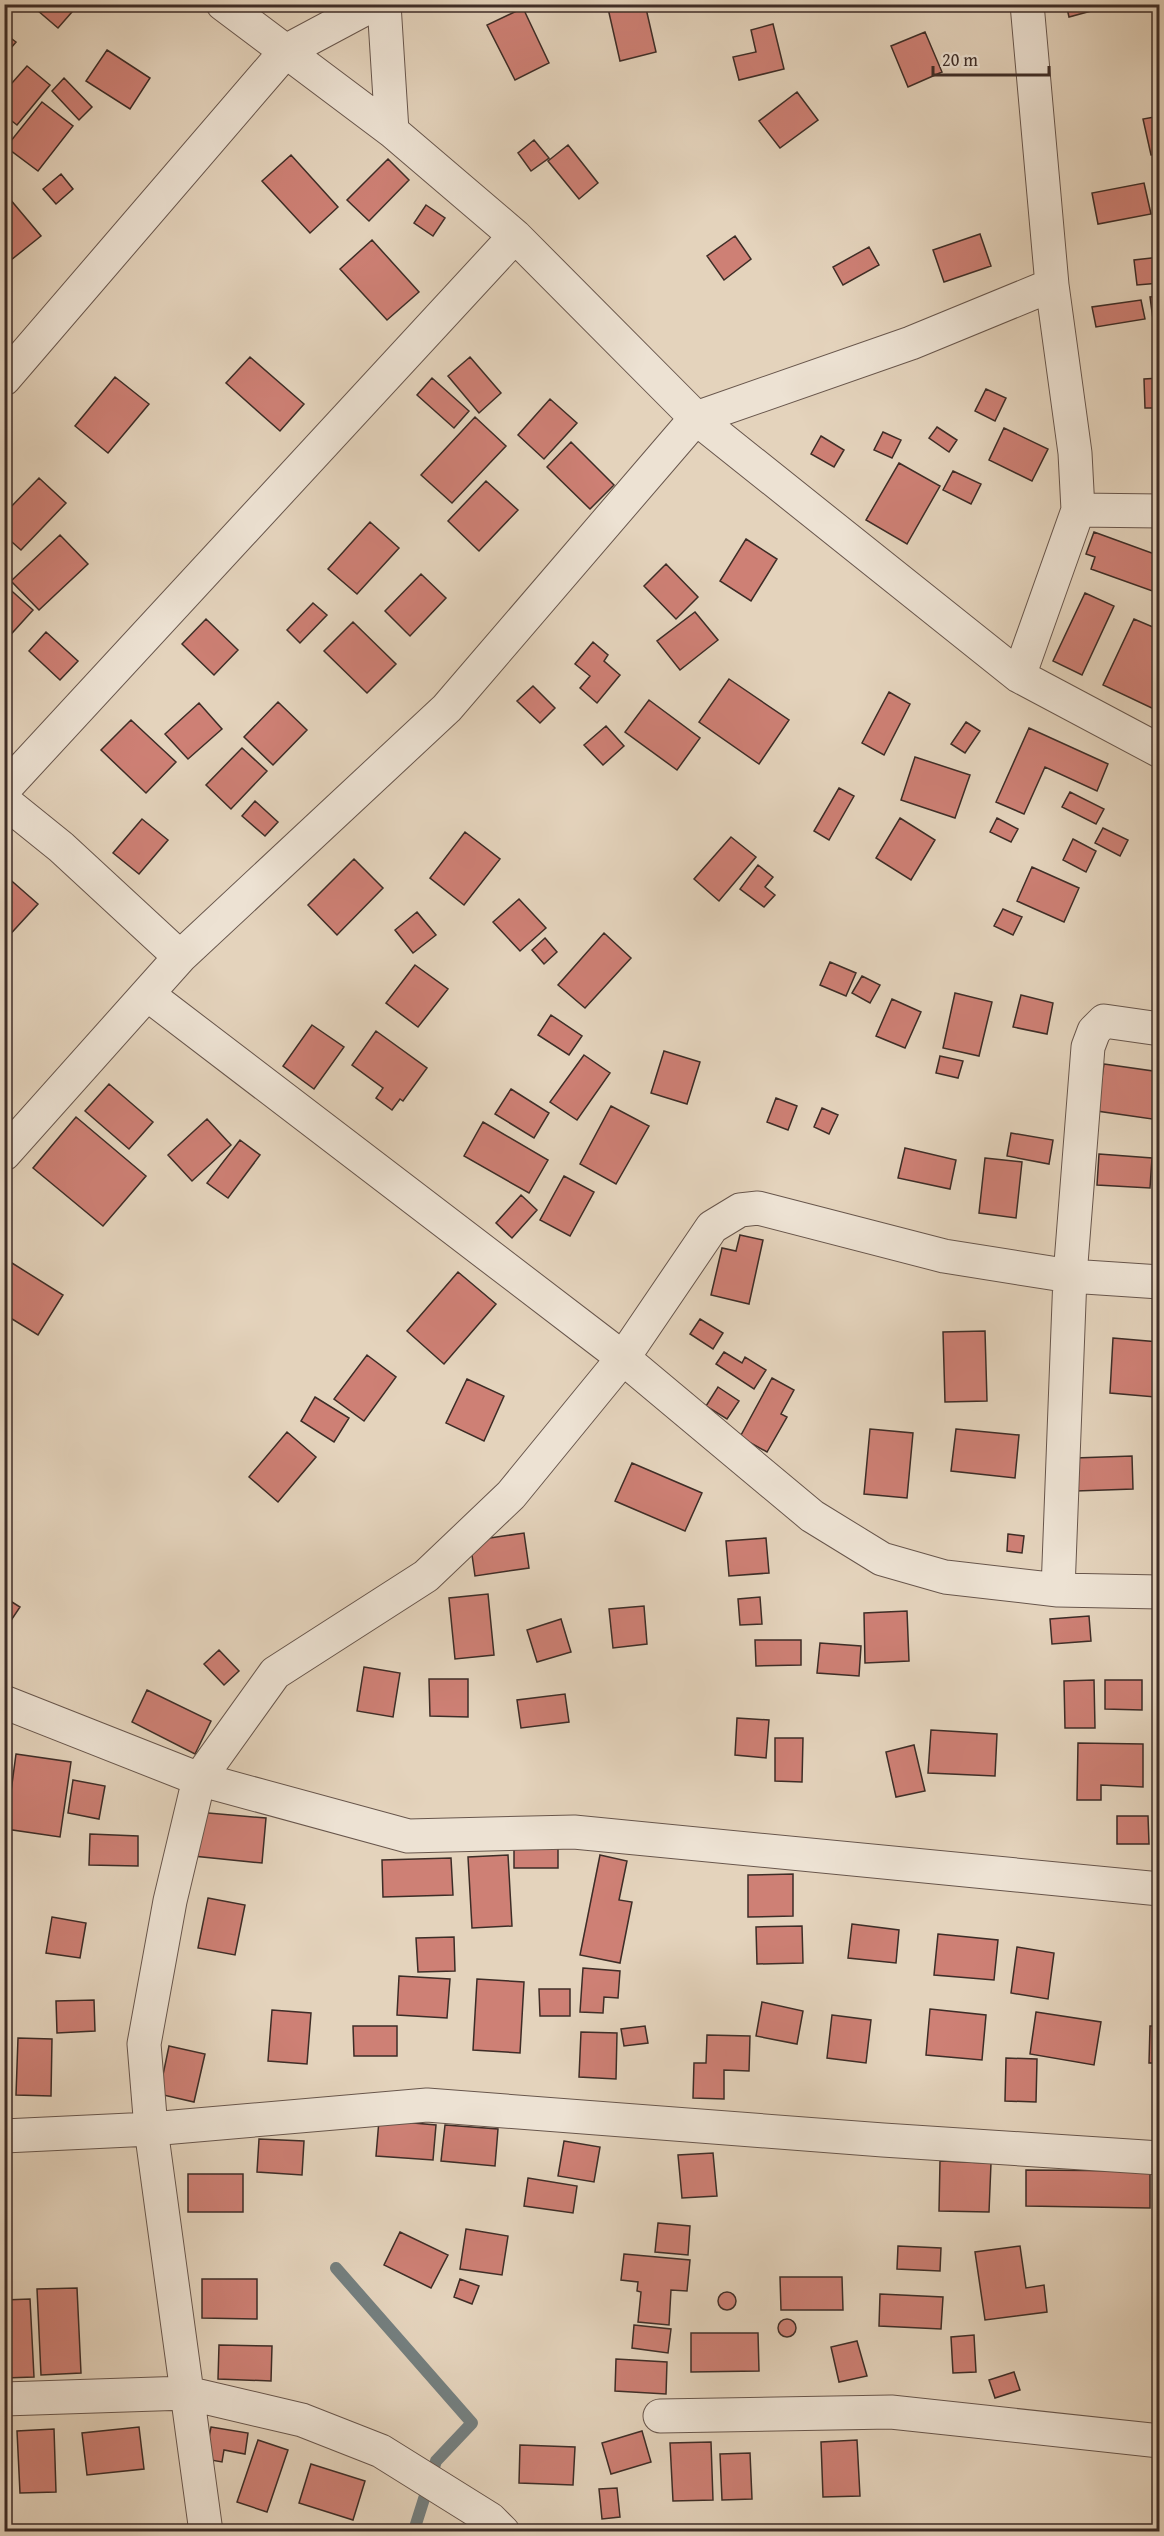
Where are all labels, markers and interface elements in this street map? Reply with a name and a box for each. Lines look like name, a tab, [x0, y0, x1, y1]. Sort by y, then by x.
scale bar	[933, 39, 1048, 77]
text: 20 m	[942, 46, 978, 73]

